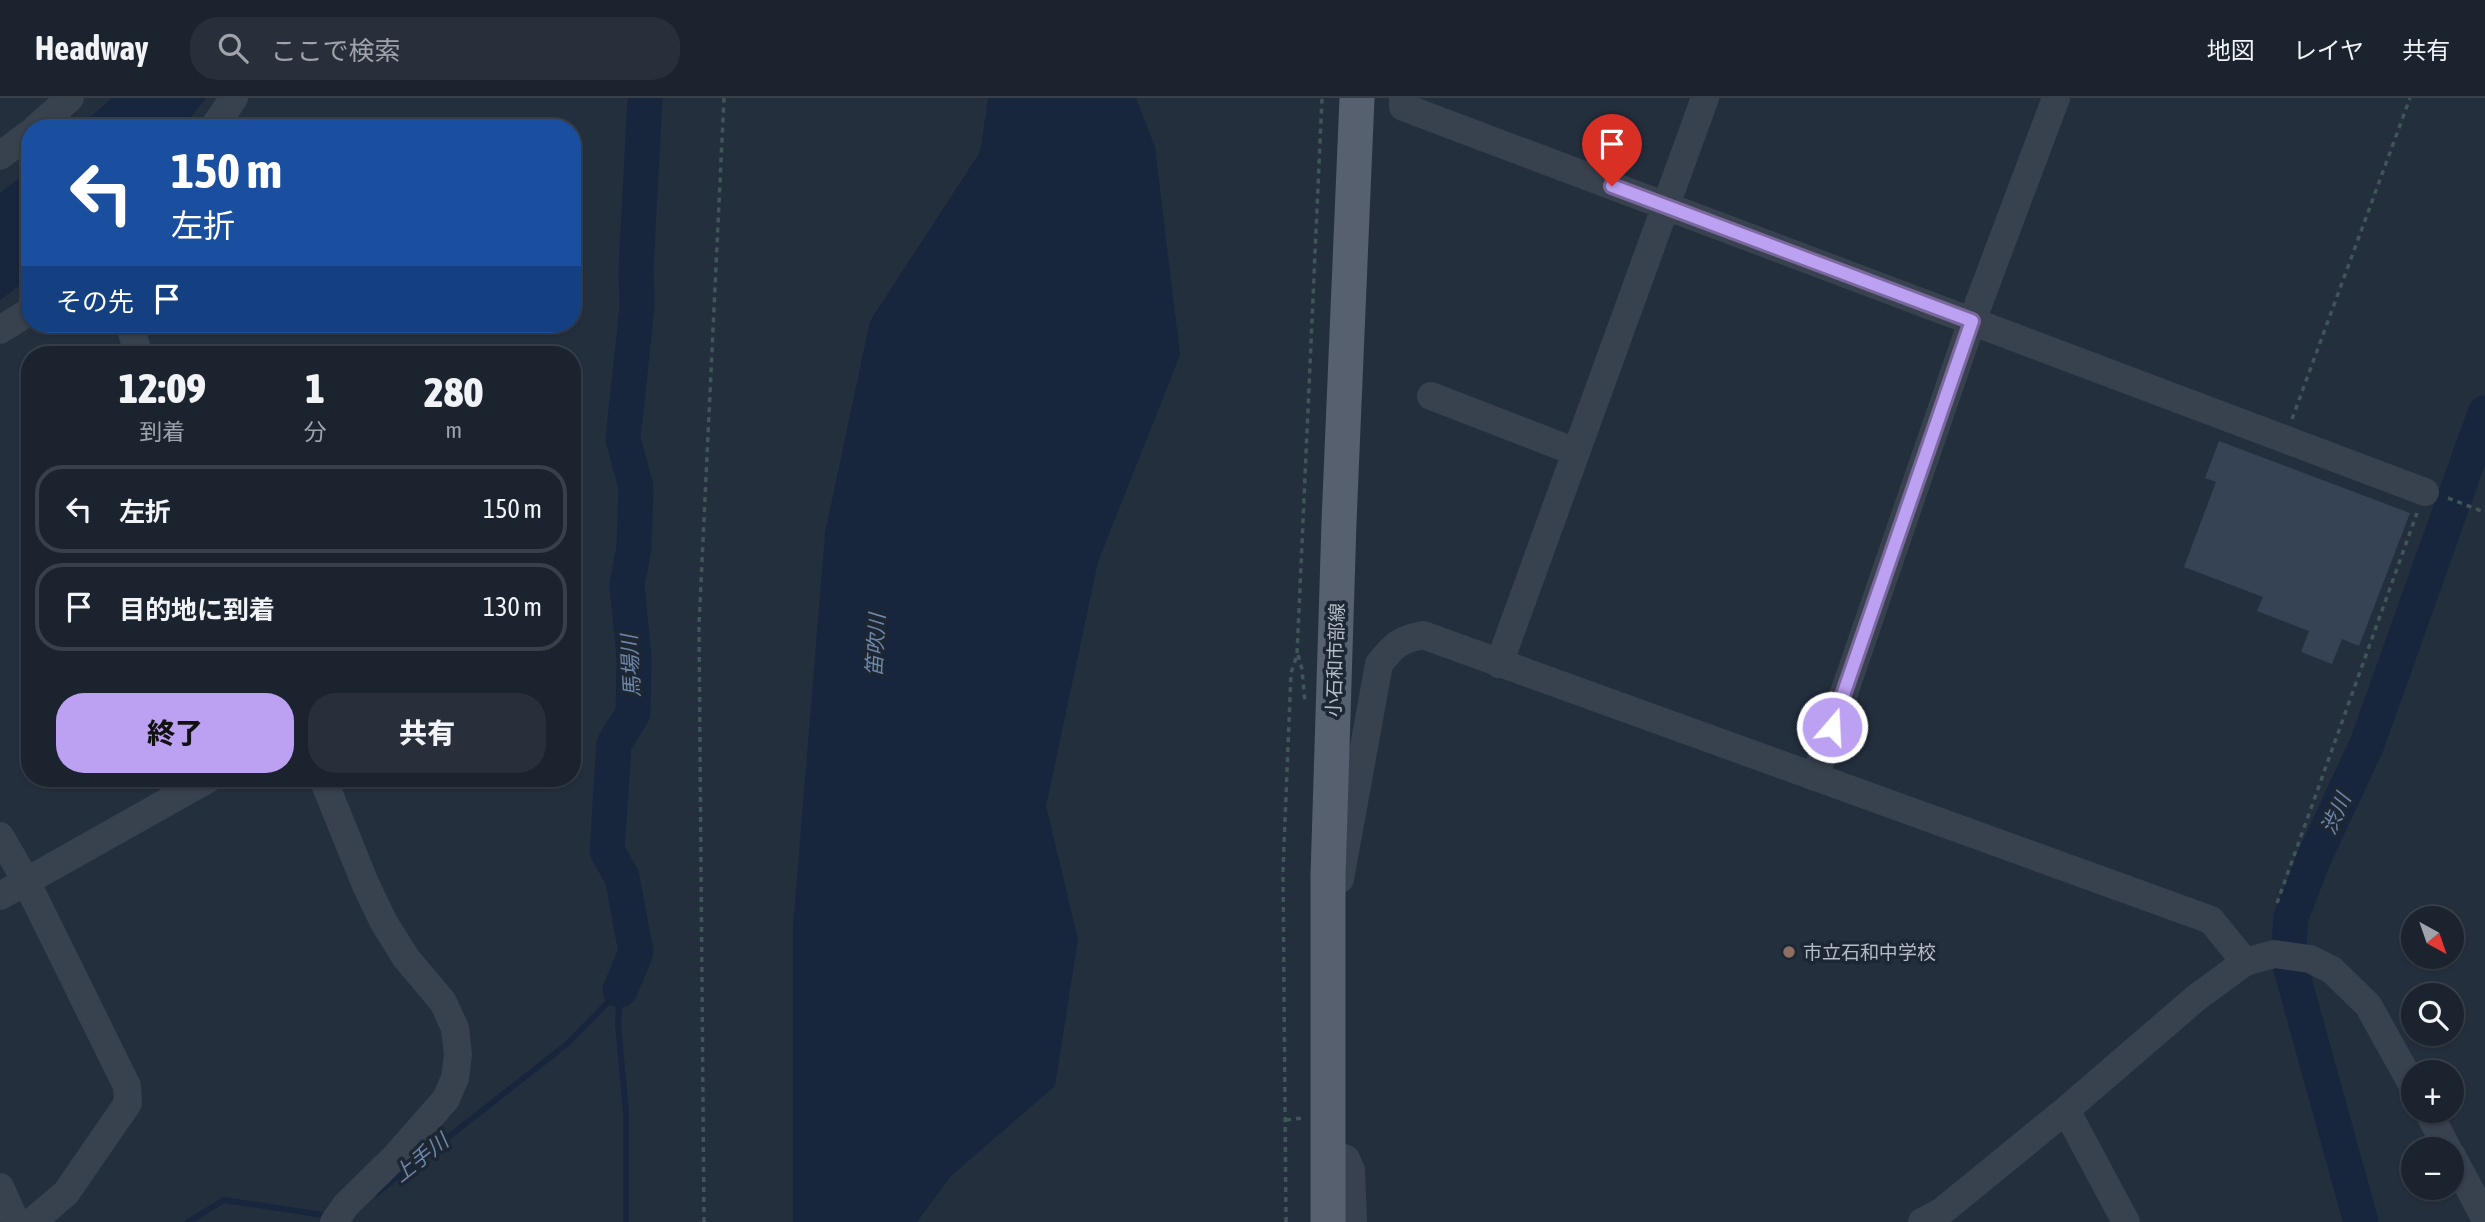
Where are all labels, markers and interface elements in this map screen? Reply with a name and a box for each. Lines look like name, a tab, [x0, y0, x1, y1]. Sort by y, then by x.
search box	[190, 17, 680, 80]
text: Headway	[35, 29, 148, 67]
icon: search	[214, 29, 252, 67]
text: ここで検索	[270, 36, 400, 66]
text: 地図	[2207, 37, 2255, 64]
text: レイヤ	[2293, 37, 2364, 64]
text: 共有	[2402, 37, 2450, 64]
pin	[1582, 114, 1642, 186]
icon: arrive	[1593, 125, 1631, 163]
text: 150 m	[171, 142, 282, 198]
icon: left	[56, 147, 147, 238]
text: 左折	[171, 207, 235, 244]
icon: arrive	[148, 280, 186, 318]
text: その先	[56, 287, 134, 317]
text: 12:09	[119, 364, 206, 412]
text: 1	[305, 364, 325, 412]
text: 280	[424, 368, 483, 416]
text: m	[445, 417, 462, 443]
text: 到着	[139, 419, 185, 445]
text: 分	[304, 419, 327, 445]
icon: left	[60, 490, 98, 528]
text: 150 m	[483, 494, 542, 524]
text: 左折	[119, 497, 171, 527]
icon: arrive	[60, 588, 98, 626]
text: 130 m	[483, 592, 542, 622]
text: 目的地に到着	[119, 595, 275, 625]
street label: 小石和市部線	[1322, 603, 1348, 717]
water label: 笛吹川	[861, 611, 889, 677]
water label: 馬場川	[616, 632, 644, 698]
position arrow	[1795, 690, 1869, 764]
button: 終了	[56, 693, 294, 773]
button: 共有	[308, 693, 546, 773]
water label: 渋川	[2316, 788, 2355, 838]
north arrow	[2401, 906, 2464, 970]
map controls	[2401, 906, 2464, 1200]
place label: 市立石和中学校	[1803, 941, 1936, 963]
marker: 市立石和中学校	[1781, 944, 1797, 960]
button: search	[2401, 983, 2464, 1046]
button: +	[2401, 1060, 2464, 1123]
water label: 上手川	[388, 1127, 454, 1186]
button: −	[2401, 1137, 2464, 1200]

